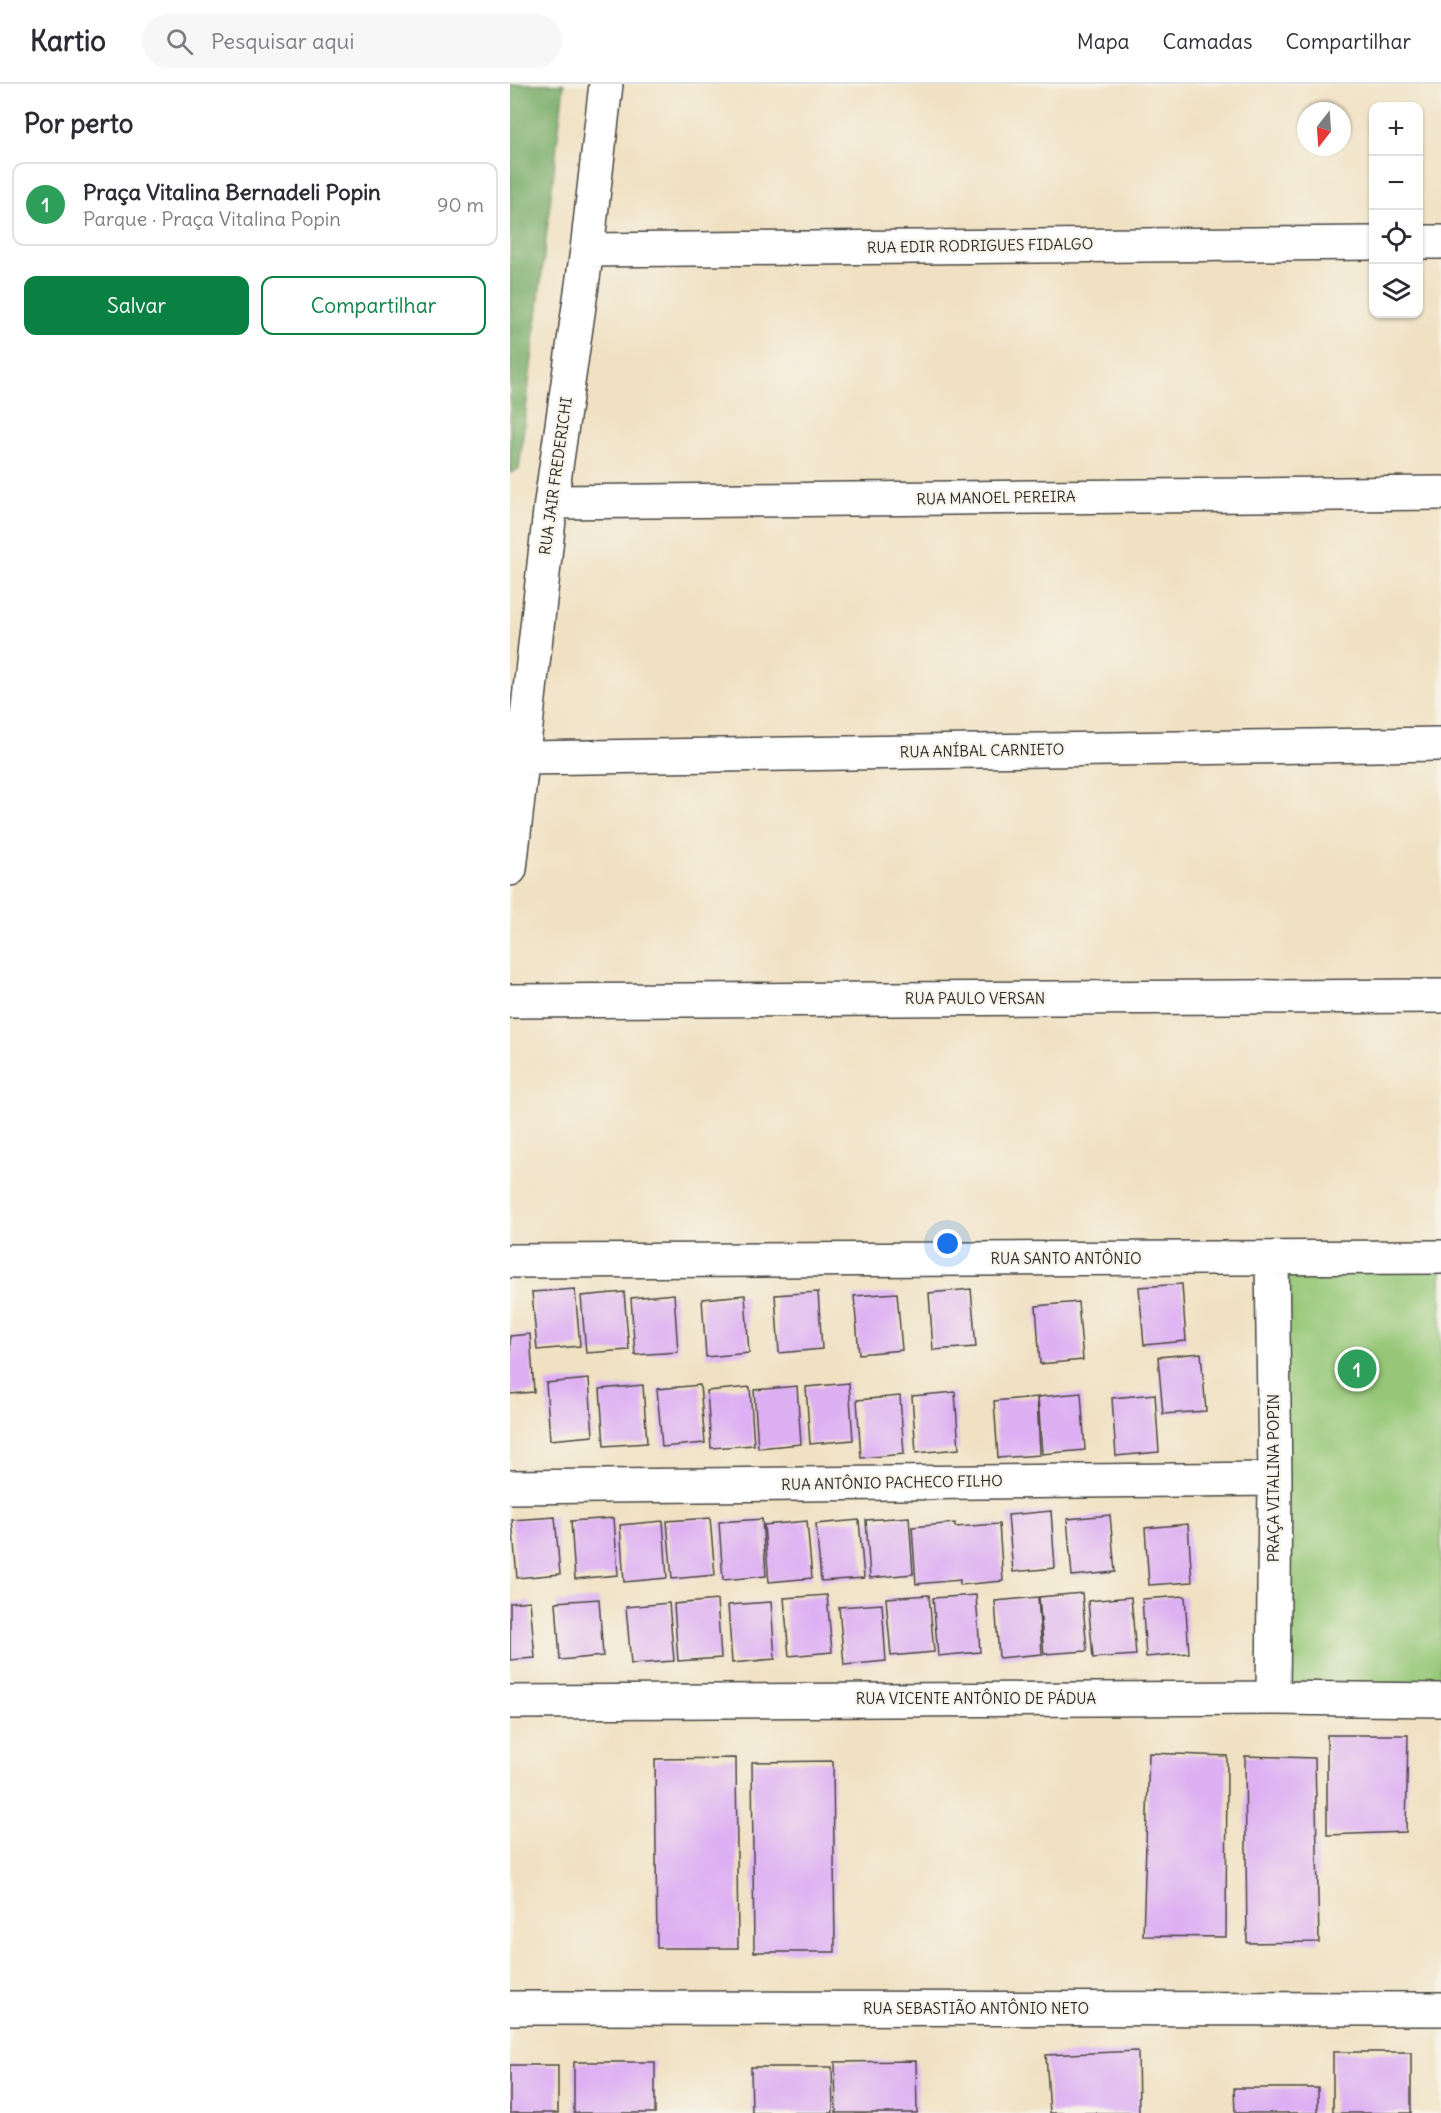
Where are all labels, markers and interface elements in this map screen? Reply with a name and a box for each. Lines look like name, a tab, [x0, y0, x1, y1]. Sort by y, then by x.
search box	[142, 14, 562, 68]
text: Kartio	[30, 23, 106, 59]
icon: search	[163, 25, 196, 58]
text: Pesquisar aqui	[211, 27, 354, 55]
text: Mapa	[1077, 28, 1130, 55]
text: Camadas	[1163, 28, 1252, 55]
text: Compartilhar	[1285, 28, 1411, 55]
north arrow	[1297, 102, 1351, 156]
map controls	[1369, 102, 1423, 318]
button: +	[1369, 102, 1423, 156]
text: Por perto	[24, 107, 133, 140]
button: −	[1369, 156, 1423, 210]
text: Praça Vitalina Bernadeli Popin	[83, 178, 381, 206]
text: 1	[42, 192, 49, 217]
text: 90 m	[437, 192, 484, 217]
text: Parque · Praça Vitalina Popin	[83, 206, 341, 231]
button: locate	[1369, 210, 1423, 264]
street label: RUA EDIR RODRIGUES FIDALGO	[867, 234, 1093, 257]
button: layers	[1369, 264, 1423, 318]
button: Salvar	[24, 276, 249, 335]
button: Compartilhar	[261, 276, 486, 335]
street label: RUA JAIR FREDERICHI	[535, 396, 576, 556]
street label: RUA MANOEL PEREIRA	[916, 487, 1076, 508]
street label: RUA ANÍBAL CARNIETO	[900, 740, 1064, 761]
street label: RUA PAULO VERSAN	[905, 989, 1045, 1008]
your location	[933, 1229, 962, 1258]
street label: RUA SANTO ANTÔNIO	[990, 1248, 1142, 1268]
pin: 1	[1338, 1346, 1376, 1392]
street label: PRAÇA VITALINA POPIN	[1264, 1394, 1283, 1562]
street label: RUA ANTÔNIO PACHECO FILHO	[781, 1470, 1003, 1494]
street label: RUA VICENTE ANTÔNIO DE PÁDUA	[856, 1688, 1097, 1708]
street label: RUA SEBASTIÃO ANTÔNIO NETO	[863, 1998, 1089, 2018]

